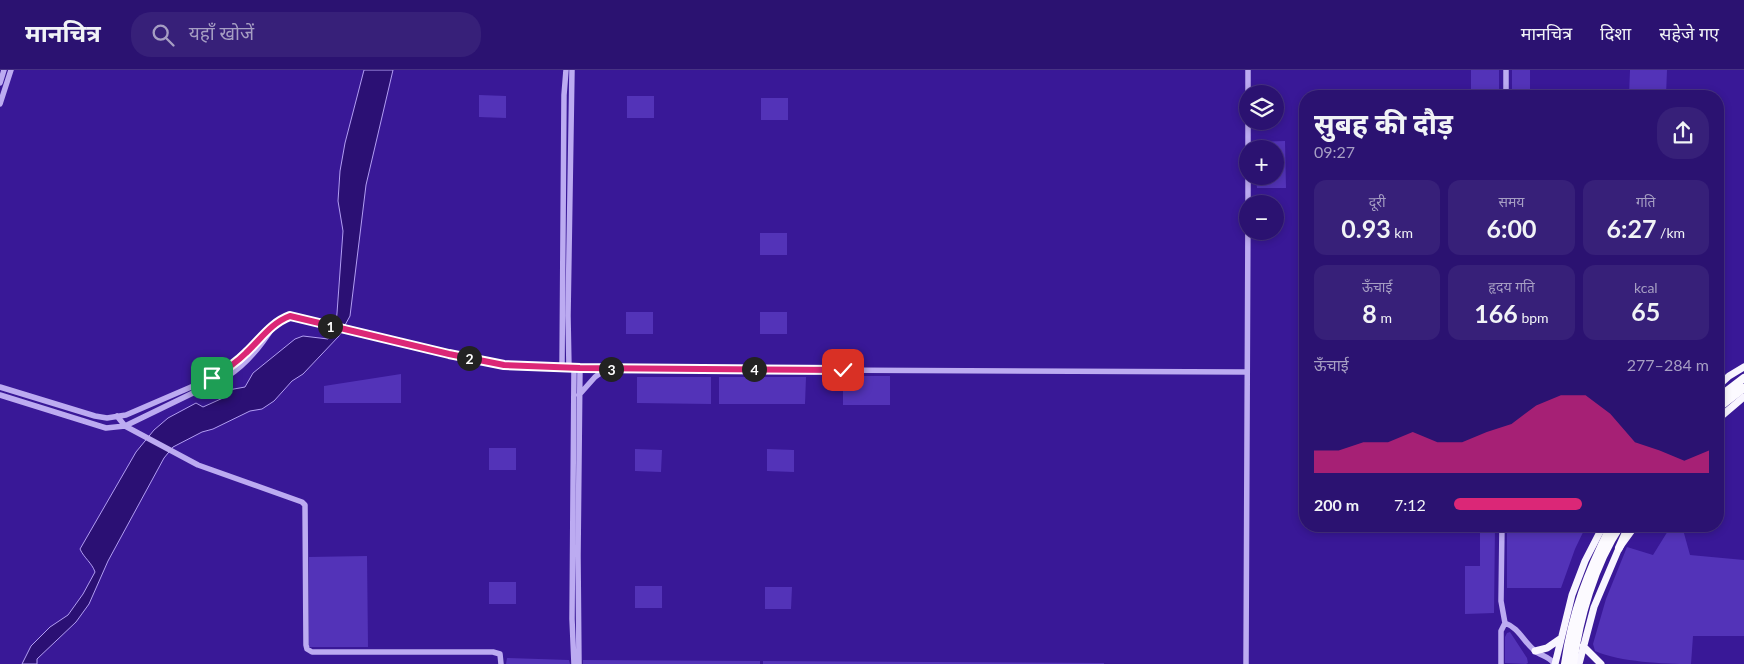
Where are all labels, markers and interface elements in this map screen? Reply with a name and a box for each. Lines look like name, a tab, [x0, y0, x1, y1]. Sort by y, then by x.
search box	[131, 12, 481, 57]
text: मानचित्र	[25, 18, 101, 47]
icon: search	[149, 21, 177, 49]
text: यहाँ खोजें	[189, 21, 254, 44]
text: मानचित्र	[1521, 22, 1572, 44]
text: दिशा	[1600, 22, 1631, 44]
text: सहेजे गए	[1659, 22, 1719, 44]
map controls	[1239, 85, 1284, 240]
button: layers	[1239, 85, 1284, 130]
text: सुबह की दौड़	[1314, 106, 1453, 140]
button: share	[1657, 107, 1709, 159]
button: +	[1239, 140, 1284, 185]
text: 09:27	[1314, 142, 1355, 161]
text: दूरी	[1369, 193, 1386, 210]
text: समय	[1499, 193, 1524, 210]
text: गति	[1636, 193, 1656, 210]
button: −	[1239, 195, 1284, 240]
text: 0.93	[1341, 213, 1391, 243]
text: 6:00	[1487, 213, 1536, 243]
text: 6:27	[1607, 213, 1657, 243]
text: km	[1391, 224, 1413, 241]
text: /km	[1657, 224, 1685, 241]
text: ऊँचाई	[1362, 278, 1392, 295]
text: हृदय गति	[1488, 278, 1535, 295]
text: kcal	[1634, 279, 1658, 296]
text: 65	[1631, 296, 1660, 326]
text: 8	[1362, 298, 1377, 328]
text: 166	[1474, 298, 1518, 328]
text: m	[1377, 309, 1392, 326]
text: bpm	[1518, 309, 1549, 326]
pin: 1	[318, 314, 342, 338]
text: 1	[326, 318, 335, 335]
pin: 2	[456, 346, 482, 370]
pin	[822, 349, 864, 391]
text: 2	[465, 350, 474, 367]
text: ऊँचाई	[1314, 355, 1349, 374]
text: 277–284 m	[1627, 355, 1709, 374]
pin: 3	[598, 356, 624, 382]
pin: 4	[742, 356, 766, 382]
icon: check	[829, 356, 857, 384]
pin	[191, 357, 233, 399]
text: 3	[607, 361, 616, 378]
text: 4	[750, 361, 759, 378]
icon: arrive	[198, 364, 226, 392]
text: 200 m	[1314, 495, 1359, 514]
text: 7:12	[1394, 495, 1426, 514]

